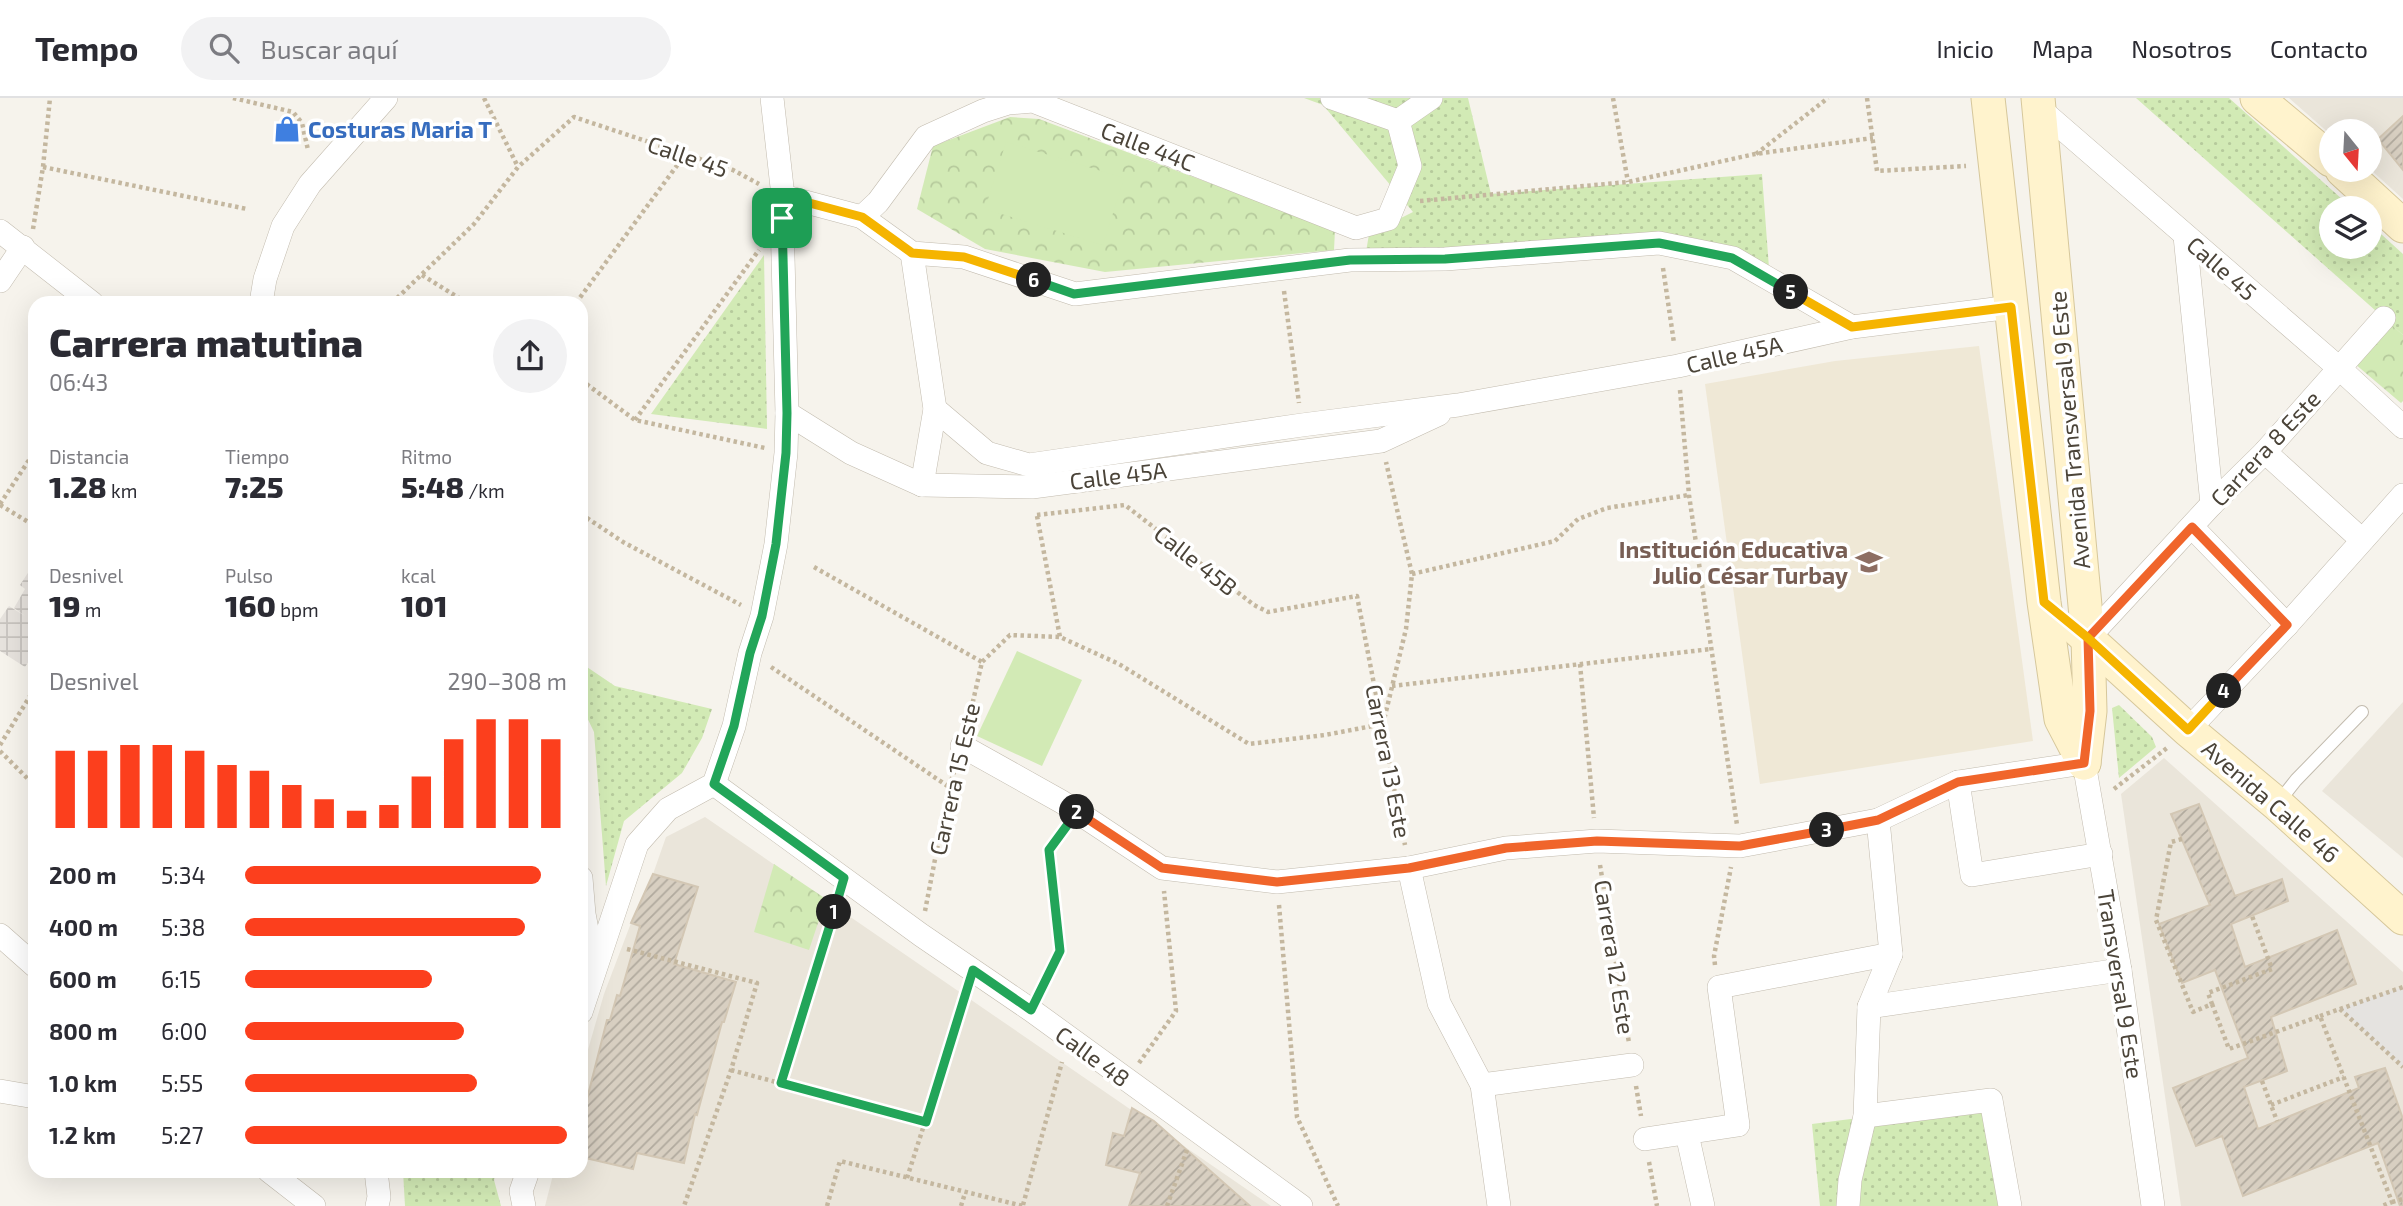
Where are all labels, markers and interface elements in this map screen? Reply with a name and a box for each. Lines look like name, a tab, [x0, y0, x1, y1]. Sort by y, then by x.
search box	[181, 17, 671, 80]
text: Tempo	[35, 28, 139, 68]
icon: search	[205, 29, 243, 67]
text: Buscar aquí	[261, 33, 398, 64]
text: Inicio	[1936, 34, 1994, 63]
text: Mapa	[2032, 34, 2093, 63]
text: Nosotros	[2131, 34, 2232, 63]
text: Contacto	[2270, 34, 2368, 63]
shop icon: Costuras Maria T	[272, 114, 302, 144]
place label: Costuras Maria T	[308, 115, 492, 143]
street label: Calle 44C	[1097, 115, 1199, 177]
north arrow	[2319, 119, 2382, 182]
map controls	[2319, 119, 2382, 259]
street label: Calle 45	[644, 129, 732, 183]
pin	[752, 188, 812, 248]
button: layers	[2319, 196, 2382, 259]
icon: arrive	[763, 199, 801, 237]
street label: Calle 45	[2181, 230, 2263, 306]
pin: 6	[1016, 262, 1052, 298]
text: 6	[1028, 268, 1039, 291]
pin: 5	[1774, 274, 1809, 310]
text: 5	[1785, 280, 1796, 303]
street label: Avenida Transversal 9 Este	[2043, 290, 2095, 570]
text: Carrera matutina	[49, 319, 363, 365]
button: share	[493, 319, 567, 393]
street label: Calle 45A	[1683, 329, 1785, 379]
text: 06:43	[49, 368, 108, 396]
street label: Carrera 8 Este	[2204, 384, 2326, 512]
text: Distancia	[49, 445, 129, 468]
text: Tiempo	[225, 445, 289, 468]
text: Ritmo	[401, 445, 452, 468]
street label: Calle 45A	[1068, 455, 1169, 495]
text: 1.28	[49, 468, 107, 504]
text: 7:25	[225, 468, 284, 504]
text: 5:48	[401, 468, 464, 504]
text: km	[107, 479, 137, 502]
text: /km	[464, 479, 505, 502]
street label: Calle 45B	[1149, 519, 1243, 601]
place label: Institución Educativa Julio César Turbay	[1619, 535, 1848, 589]
school or university icon: Institución Educativa Julio César Turbay	[1854, 547, 1884, 577]
text: Desnivel	[49, 564, 123, 587]
text: Pulso	[225, 564, 273, 587]
text: kcal	[401, 564, 436, 587]
text: 19	[49, 587, 81, 623]
text: 160	[225, 587, 276, 623]
text: 101	[401, 587, 447, 623]
text: m	[81, 598, 101, 621]
text: bpm	[276, 598, 319, 621]
text: Desnivel	[49, 667, 139, 695]
text: 290–308 m	[448, 667, 567, 695]
pin: 4	[2206, 674, 2242, 708]
text: 4	[2217, 679, 2230, 702]
street label: Carrera 13 Este	[1360, 682, 1418, 840]
street label: Carrera 15 Este	[923, 700, 985, 858]
street label: Avenida Calle 46	[2197, 734, 2345, 868]
pin: 2	[1060, 794, 1094, 830]
text: 2	[1071, 800, 1082, 823]
pin: 3	[1810, 812, 1844, 848]
text: 3	[1821, 818, 1832, 841]
text: 200 m	[49, 861, 117, 889]
text: 5:34	[161, 861, 206, 889]
street label: Carrera 12 Este	[1589, 878, 1641, 1036]
street label: Transversal 9 Este	[2092, 887, 2150, 1081]
pin: 1	[816, 894, 852, 930]
text: 1	[829, 900, 838, 923]
text: 400 m	[49, 913, 118, 941]
text: 5:38	[161, 913, 206, 941]
text: 600 m	[49, 965, 117, 993]
text: 6:15	[161, 965, 201, 993]
text: 800 m	[49, 1017, 118, 1045]
text: 6:00	[161, 1017, 207, 1045]
street label: Calle 48	[1050, 1020, 1136, 1092]
text: 1.0 km	[49, 1069, 117, 1097]
text: 5:55	[161, 1069, 203, 1097]
text: 1.2 km	[49, 1121, 116, 1149]
text: 5:27	[161, 1121, 203, 1149]

